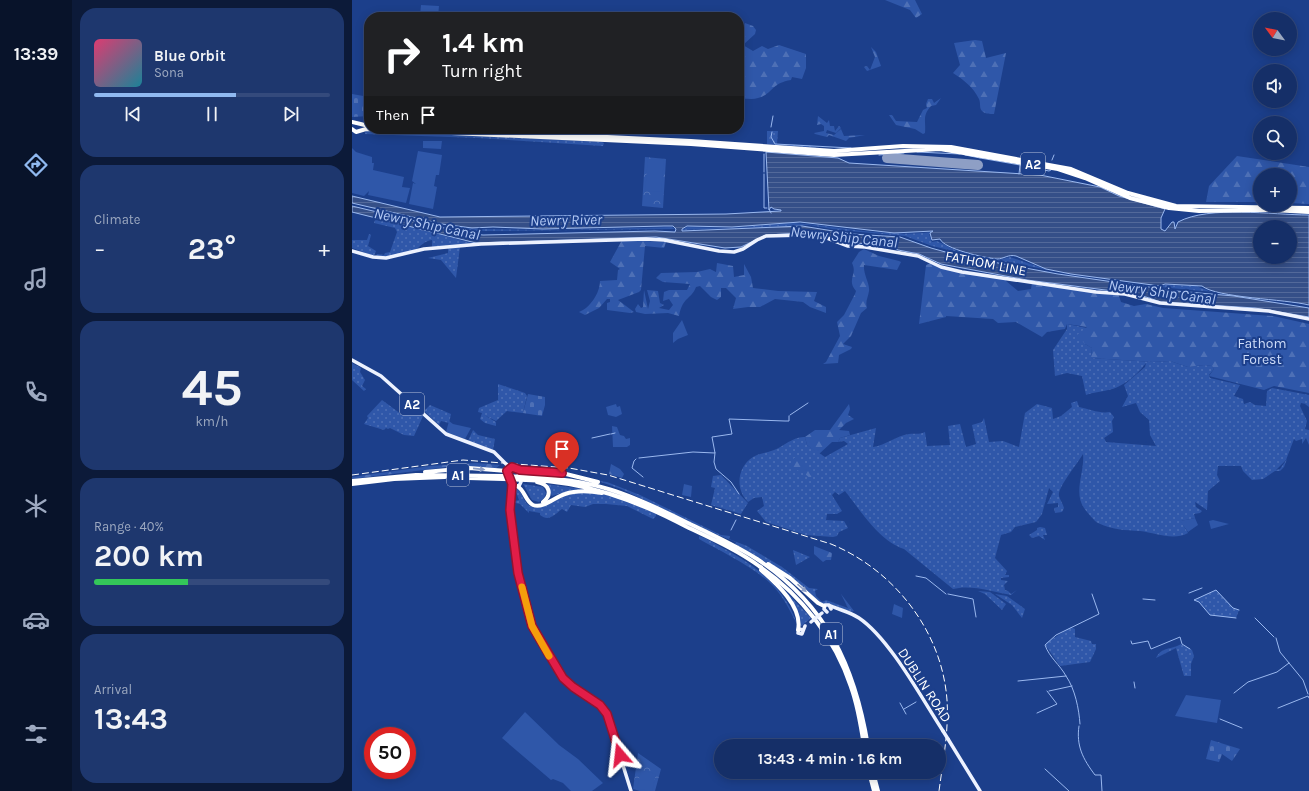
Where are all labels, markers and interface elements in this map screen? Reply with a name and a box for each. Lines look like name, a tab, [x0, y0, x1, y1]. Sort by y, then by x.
north arrow	[1253, 12, 1297, 56]
map controls	[1253, 12, 1297, 264]
text: 1.4 km	[442, 26, 525, 59]
icon: right	[376, 28, 428, 80]
text: 13:39	[14, 43, 58, 65]
text: Blue Orbit	[154, 47, 226, 65]
text: Turn right	[442, 60, 522, 82]
button: sound	[1253, 64, 1297, 108]
text: Sona	[154, 65, 184, 80]
icon: previous	[122, 103, 144, 125]
icon: pause	[201, 103, 223, 125]
icon: next	[280, 103, 302, 125]
icon: arrive	[417, 104, 439, 126]
text: Then	[376, 106, 409, 124]
button: search	[1253, 116, 1297, 160]
icon: directions	[22, 151, 50, 179]
road number: A2	[1021, 153, 1045, 175]
button: +	[1253, 168, 1297, 212]
water label: Newry Ship Canal	[372, 204, 482, 244]
water label: Newry River	[530, 210, 603, 230]
text: Climate	[94, 212, 140, 227]
button: −	[1253, 220, 1297, 264]
water label: Newry Ship Canal	[789, 222, 899, 252]
text: 23°	[188, 231, 236, 267]
text: −	[94, 236, 106, 262]
text: +	[318, 236, 330, 262]
street label: FATHOM LINE	[944, 247, 1028, 280]
icon: music	[22, 265, 50, 293]
water label: Newry Ship Canal	[1107, 276, 1217, 308]
park label: Fathom Forest	[1237, 335, 1287, 368]
text: 45	[181, 357, 243, 418]
icon: phone	[22, 378, 50, 406]
road number: A2	[400, 393, 424, 415]
text: km/h	[196, 414, 228, 429]
pin	[545, 432, 579, 473]
icon: arrive	[551, 438, 573, 460]
road number: A1	[447, 464, 469, 486]
one-way arrow	[473, 466, 485, 472]
icon: climate	[22, 492, 50, 520]
text: Range · 40%	[94, 519, 164, 534]
text: 200 km	[94, 538, 204, 574]
one-way arrow	[797, 584, 807, 593]
icon: car	[22, 606, 50, 634]
road number: A1	[820, 623, 842, 645]
street label: DUBLIN ROAD	[894, 645, 955, 726]
text: Arrival	[94, 682, 132, 697]
text: 13:43	[94, 701, 168, 737]
icon: filters	[22, 720, 50, 748]
speed limit sign: 50	[364, 727, 416, 779]
position arrow	[599, 734, 641, 776]
text: 13:43 · 4 min · 1.6 km	[758, 750, 902, 768]

